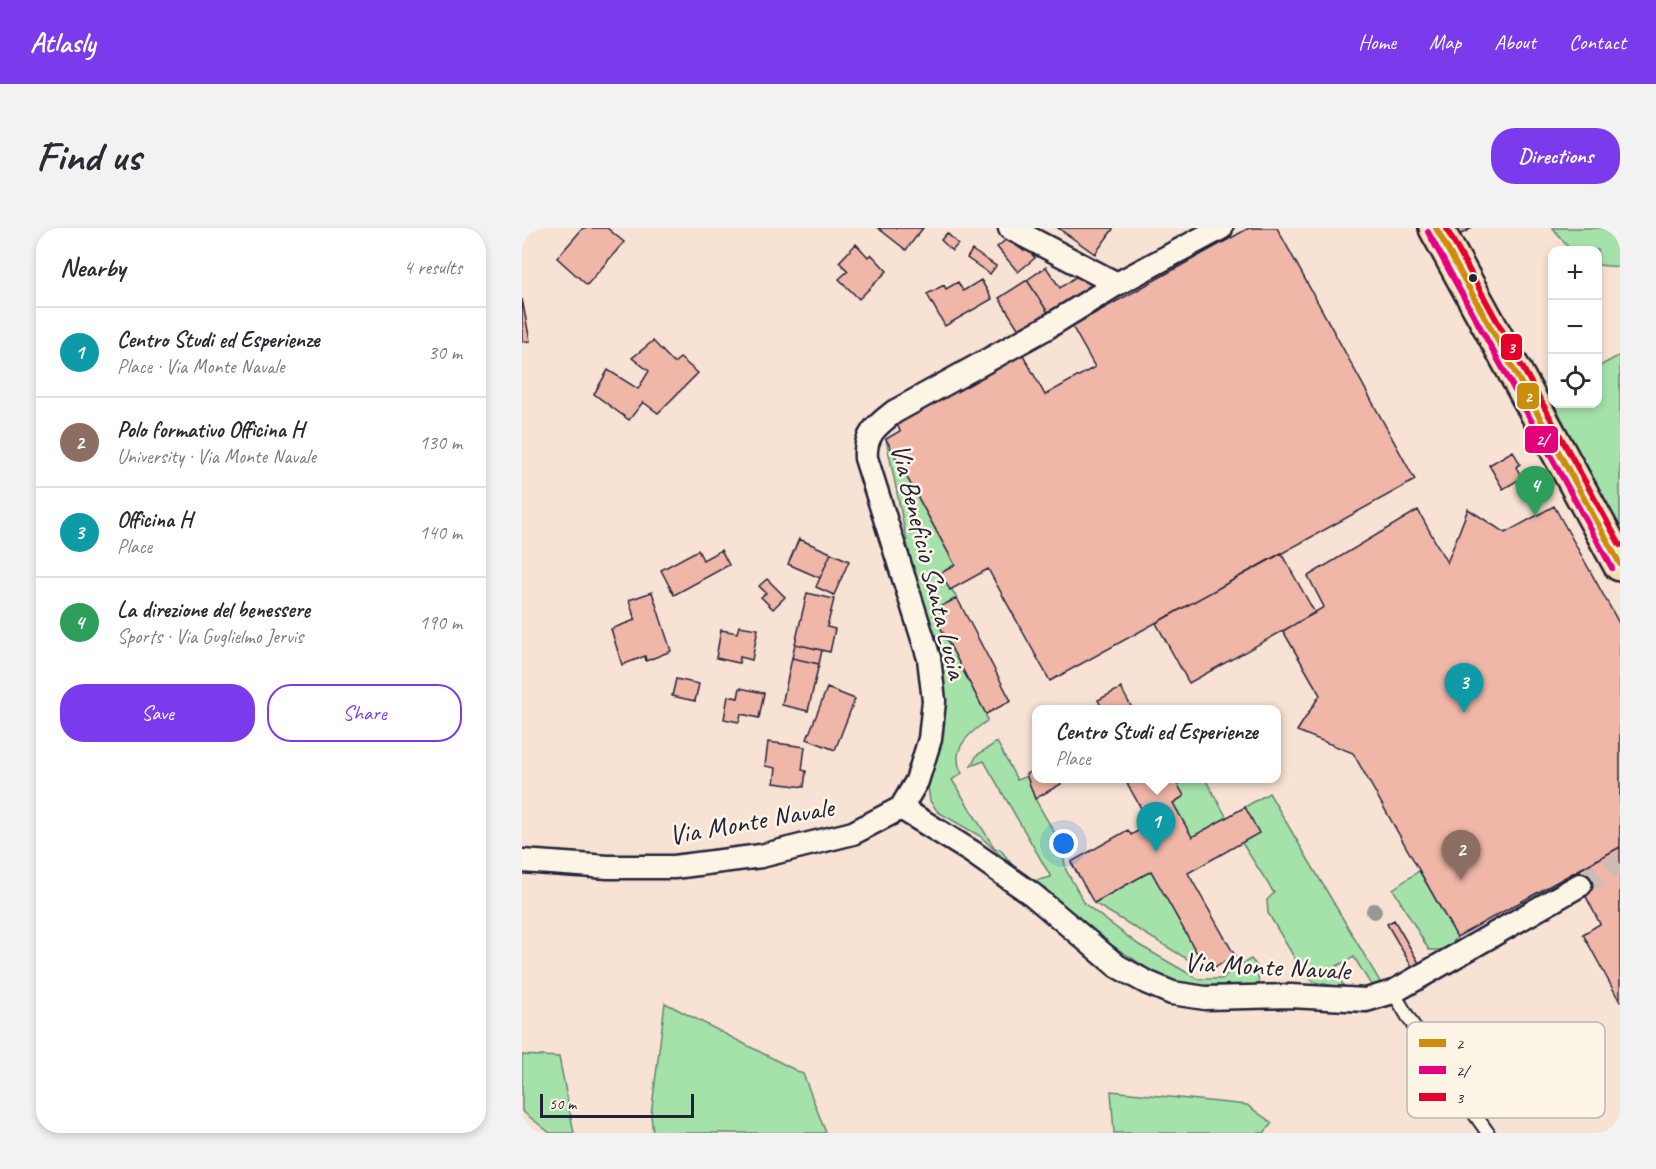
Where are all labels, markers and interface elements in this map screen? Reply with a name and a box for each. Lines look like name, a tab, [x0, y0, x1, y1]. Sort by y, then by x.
text: Atlasly	[30, 25, 95, 60]
text: Home	[1358, 29, 1396, 55]
text: Map	[1429, 29, 1461, 55]
text: About	[1494, 29, 1536, 55]
text: Contact	[1569, 29, 1626, 55]
button: Directions	[1491, 128, 1620, 184]
text: Find us	[36, 130, 141, 183]
map controls	[1548, 246, 1602, 408]
button: +	[1548, 246, 1602, 300]
text: Nearby	[60, 251, 125, 284]
text: 4 results	[403, 255, 462, 280]
unlabelled marker	[1467, 272, 1479, 284]
button: −	[1548, 300, 1602, 354]
text: Centro Studi ed Esperienze	[117, 326, 319, 354]
line badge: 3	[1500, 333, 1523, 361]
text: 3	[1507, 338, 1516, 358]
text: 1	[75, 340, 84, 365]
text: 30 m	[428, 340, 462, 365]
text: Place · Via Monte Navale	[117, 354, 284, 379]
button: locate	[1548, 354, 1602, 408]
line badge: 2	[1516, 382, 1540, 410]
text: 2	[1524, 387, 1533, 407]
text: Polo formativo Officina H	[117, 416, 304, 444]
line badge: 2/	[1524, 425, 1559, 454]
text: 2	[75, 430, 84, 455]
text: 130 m	[419, 430, 462, 455]
text: 2/	[1536, 430, 1552, 450]
street label: Via Beneficio Santa Lucia	[883, 440, 976, 684]
text: University · Via Monte Navale	[117, 444, 316, 469]
pin: 4	[1516, 466, 1554, 516]
text: Officina H	[117, 506, 192, 534]
text: 3	[75, 520, 84, 545]
text: 140 m	[419, 520, 462, 545]
text: Place	[117, 534, 152, 559]
text: La direzione del benessere	[117, 596, 310, 624]
text: 4	[75, 610, 84, 635]
text: 190 m	[419, 610, 462, 635]
text: Sports · Via Guglielmo Jervis	[117, 624, 303, 649]
pin: 3	[1444, 664, 1484, 713]
button: Save	[60, 684, 255, 742]
button: Share	[267, 684, 462, 742]
popup	[1032, 705, 1281, 783]
text: Centro Studi ed Esperienze	[1055, 718, 1258, 746]
text: Place	[1055, 746, 1091, 771]
street label: Via Monte Navale	[666, 789, 838, 853]
pin: 1	[1136, 802, 1176, 852]
your location	[1049, 829, 1078, 858]
pin: 2	[1442, 830, 1480, 880]
street label: Via Monte Navale	[1183, 944, 1353, 988]
legend	[1407, 1022, 1605, 1118]
text: 2	[1456, 1034, 1465, 1054]
text: 2/	[1456, 1061, 1472, 1081]
text: 3	[1456, 1088, 1465, 1108]
scale bar	[540, 1091, 694, 1118]
text: 50 m	[549, 1094, 576, 1114]

